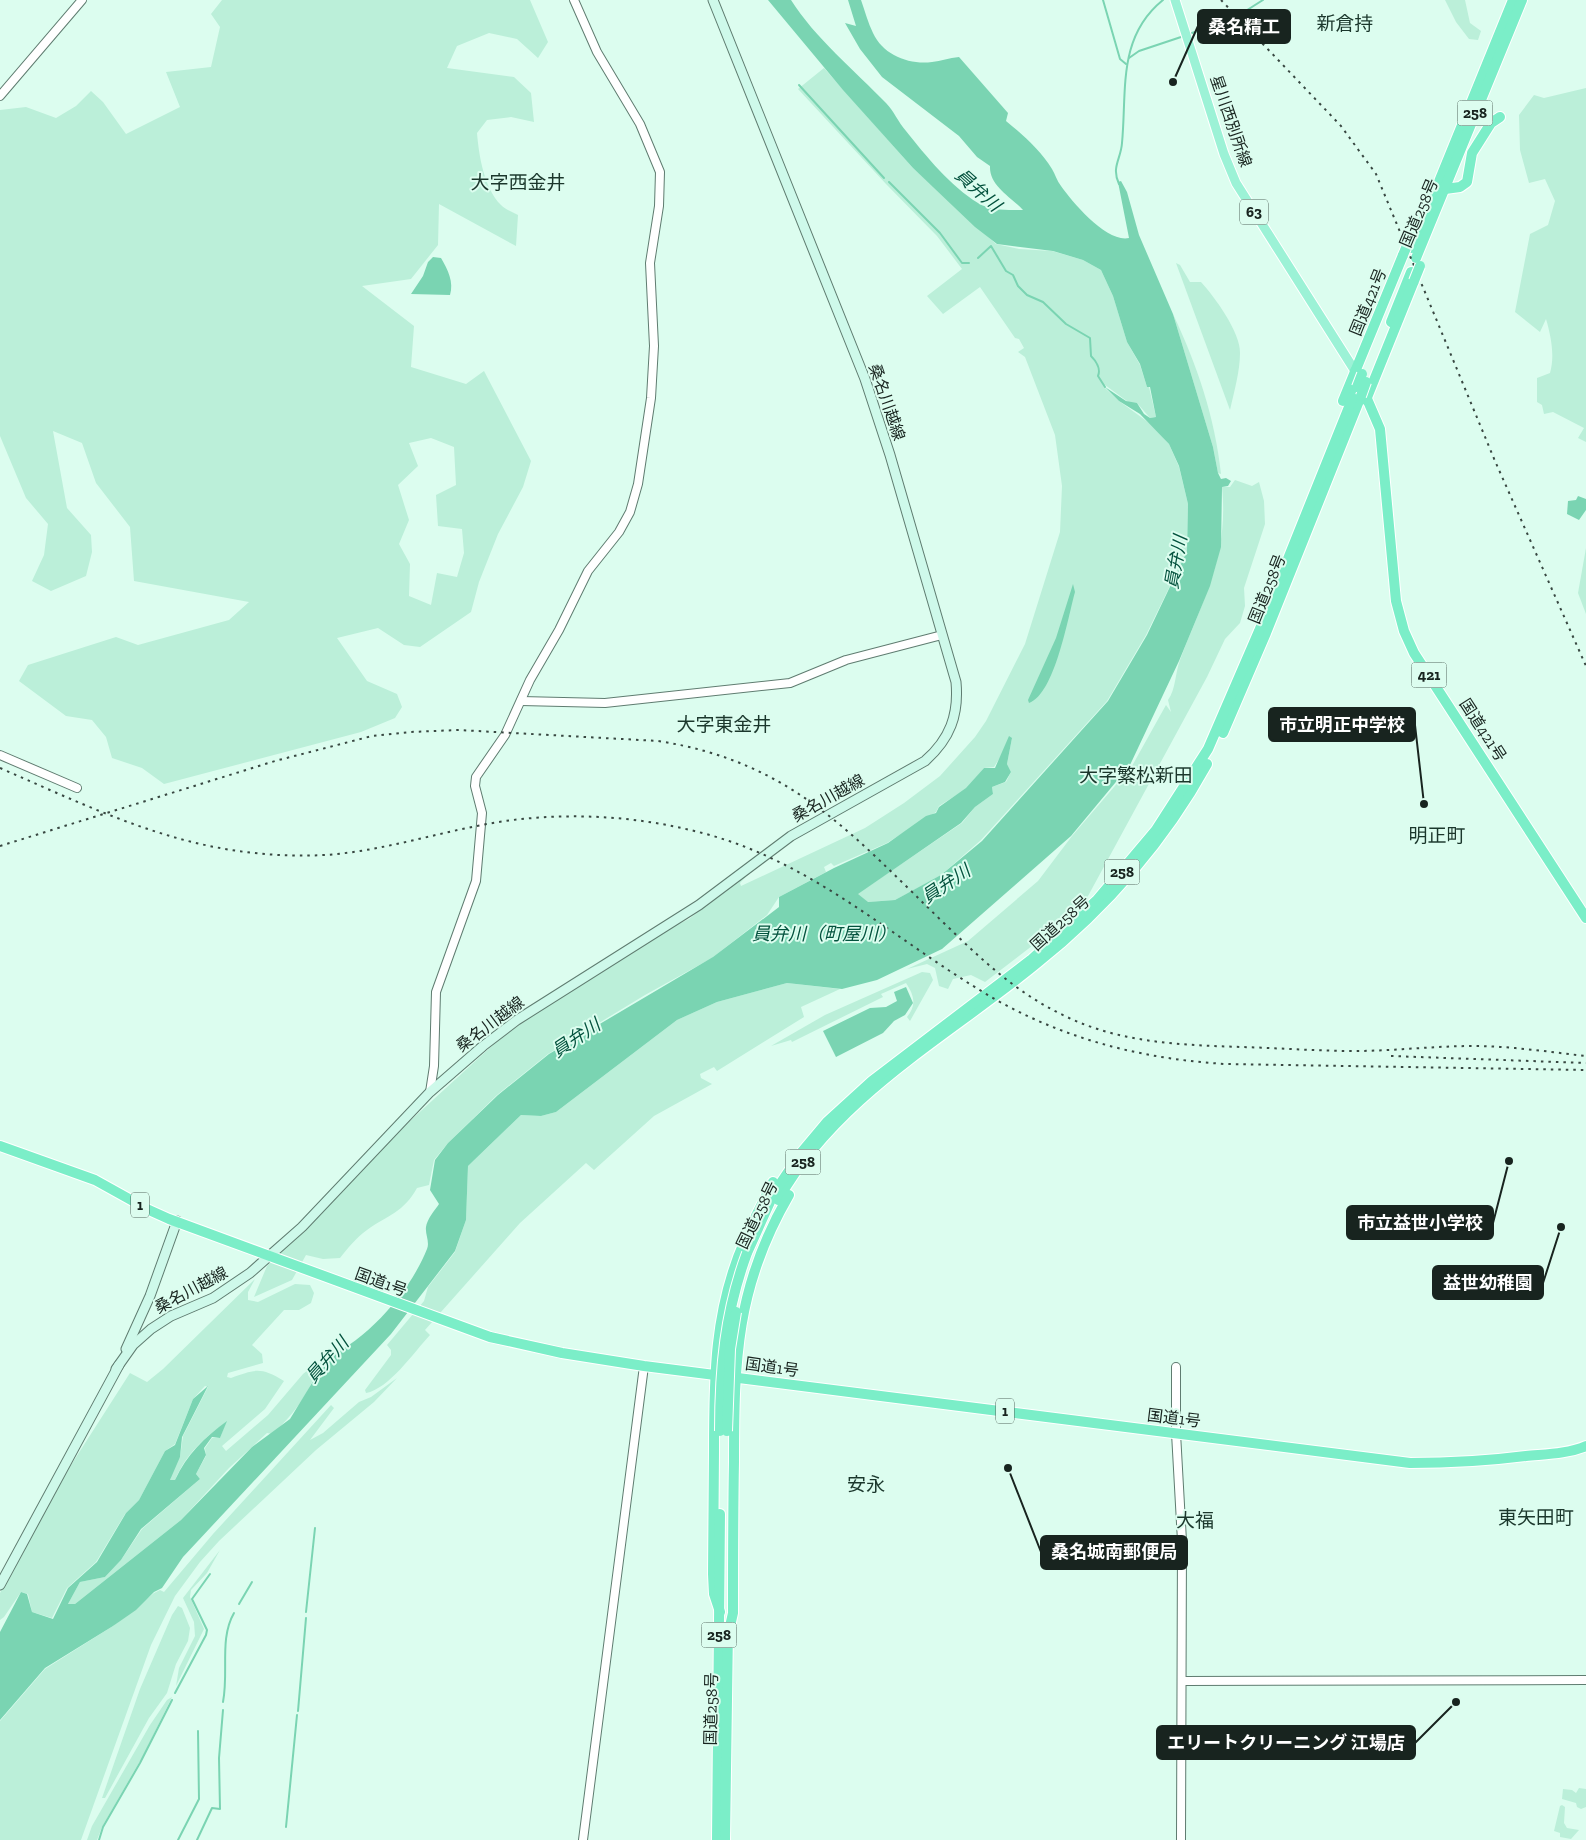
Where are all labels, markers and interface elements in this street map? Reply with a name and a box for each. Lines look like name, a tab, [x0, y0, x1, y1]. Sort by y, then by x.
callout: 桑名精工	[1198, 10, 1290, 43]
district label: 新倉持	[1316, 12, 1374, 35]
text: 桑名精工	[1208, 16, 1280, 38]
street label: 星川西別所線	[1206, 73, 1256, 169]
road number: 258	[1458, 100, 1492, 126]
water label: 員弁川	[951, 164, 1007, 218]
district label: 大字西金井	[470, 171, 566, 194]
street label: 国道258号	[1396, 176, 1442, 250]
road number: 63	[1240, 200, 1268, 224]
street label: 国道421号	[1346, 266, 1390, 338]
street label: 桑名川越線	[865, 361, 909, 443]
water label: 員弁川	[1160, 532, 1192, 590]
street label: 国道258号	[1245, 552, 1289, 626]
road number: 421	[1412, 662, 1446, 688]
street label: 国道421号	[1456, 695, 1510, 765]
callout: 市立明正中学校	[1269, 708, 1415, 741]
district label: 大字東金井	[676, 713, 772, 736]
text: 市立明正中学校	[1279, 714, 1405, 736]
district label: 大字繁松新田	[1079, 764, 1193, 787]
street label: 桑名川越線	[788, 770, 868, 826]
district label: 明正町	[1408, 824, 1466, 847]
water label: 員弁川	[917, 859, 976, 908]
road number: 258	[1104, 860, 1140, 884]
street label: 国道258号	[1027, 892, 1093, 954]
water label: 員弁川（町屋川）	[752, 923, 896, 945]
street label: 桑名川越線	[452, 992, 528, 1056]
water label: 員弁川	[547, 1013, 606, 1062]
road number: 258	[786, 1150, 820, 1174]
street label: 国道258号	[732, 1178, 782, 1252]
road number: 1	[131, 1192, 149, 1218]
callout: 市立益世小学校	[1347, 1206, 1493, 1239]
text: 市立益世小学校	[1357, 1212, 1483, 1234]
street label: 桑名川越線	[151, 1263, 231, 1317]
street label: 国道1号	[352, 1264, 410, 1300]
callout: 益世幼稚園	[1433, 1266, 1543, 1299]
text: 益世幼稚園	[1443, 1272, 1533, 1294]
water label: 員弁川	[301, 1331, 355, 1387]
street label: 国道1号	[744, 1354, 800, 1380]
road number: 1	[996, 1398, 1014, 1424]
street label: 国道1号	[1146, 1405, 1202, 1431]
district label: 安永	[847, 1473, 885, 1496]
district label: 東矢田町	[1498, 1506, 1574, 1529]
district label: 大福	[1176, 1509, 1214, 1532]
callout: 桑名城南郵便局	[1041, 1536, 1187, 1569]
text: 桑名城南郵便局	[1051, 1541, 1177, 1563]
road number: 258	[702, 1622, 736, 1648]
street label: 国道258号	[701, 1672, 721, 1746]
callout: エリートクリーニング 江場店	[1157, 1726, 1415, 1759]
text: エリートクリーニング 江場店	[1167, 1732, 1405, 1754]

